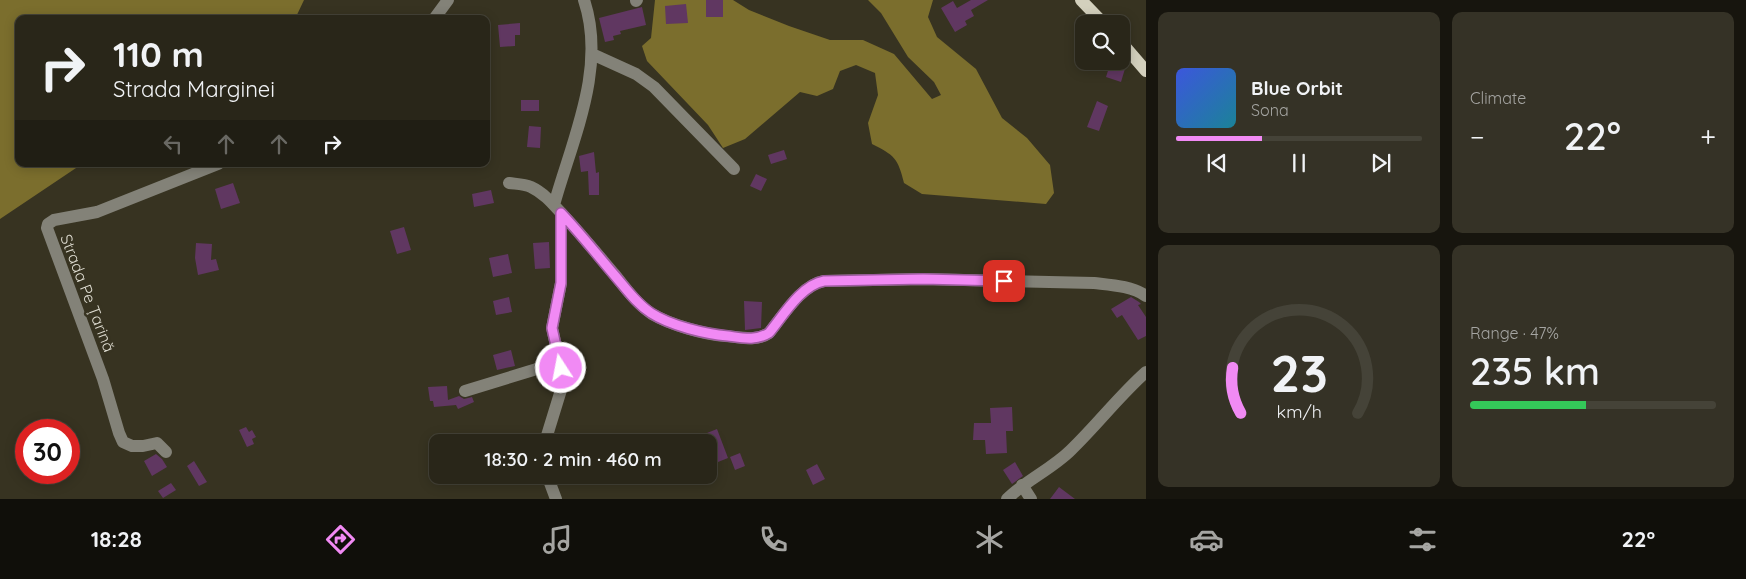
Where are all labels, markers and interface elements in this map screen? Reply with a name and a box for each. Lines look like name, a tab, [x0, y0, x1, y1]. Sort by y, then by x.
map controls	[1075, 15, 1130, 70]
button: search	[1075, 15, 1130, 70]
text: 110 m	[113, 32, 204, 76]
icon: right	[30, 35, 95, 100]
text: Strada Marginei	[113, 75, 275, 103]
text: Blue Orbit	[1251, 76, 1343, 100]
text: Climate	[1470, 88, 1526, 108]
text: Sona	[1251, 100, 1289, 120]
text: 22°	[1564, 112, 1621, 160]
text: −	[1470, 119, 1485, 154]
text: +	[1700, 119, 1716, 154]
icon: left	[159, 130, 187, 158]
icon: ahead	[212, 130, 240, 158]
icon: ahead	[265, 130, 293, 158]
icon: right	[318, 130, 346, 158]
icon: previous	[1203, 149, 1231, 177]
icon: pause	[1285, 149, 1313, 177]
icon: next	[1367, 149, 1395, 177]
street label: Strada Pe Țarină	[56, 231, 120, 355]
pin	[983, 260, 1025, 302]
icon: arrive	[990, 267, 1018, 295]
text: Range · 47%	[1470, 323, 1559, 343]
text: 23	[1270, 340, 1328, 405]
position arrow	[534, 341, 586, 393]
text: 235 km	[1470, 347, 1600, 395]
text: km/h	[1276, 400, 1322, 422]
speed limit sign: 30	[15, 419, 80, 484]
text: 18:30 · 2 min · 460 m	[484, 447, 662, 471]
icon: directions	[323, 522, 358, 557]
icon: music	[540, 522, 575, 557]
icon: phone	[756, 522, 791, 557]
icon: climate	[972, 522, 1007, 557]
icon: car	[1189, 522, 1224, 557]
icon: filters	[1405, 522, 1440, 557]
text: 18:28	[91, 525, 142, 553]
text: 22°	[1622, 525, 1655, 553]

